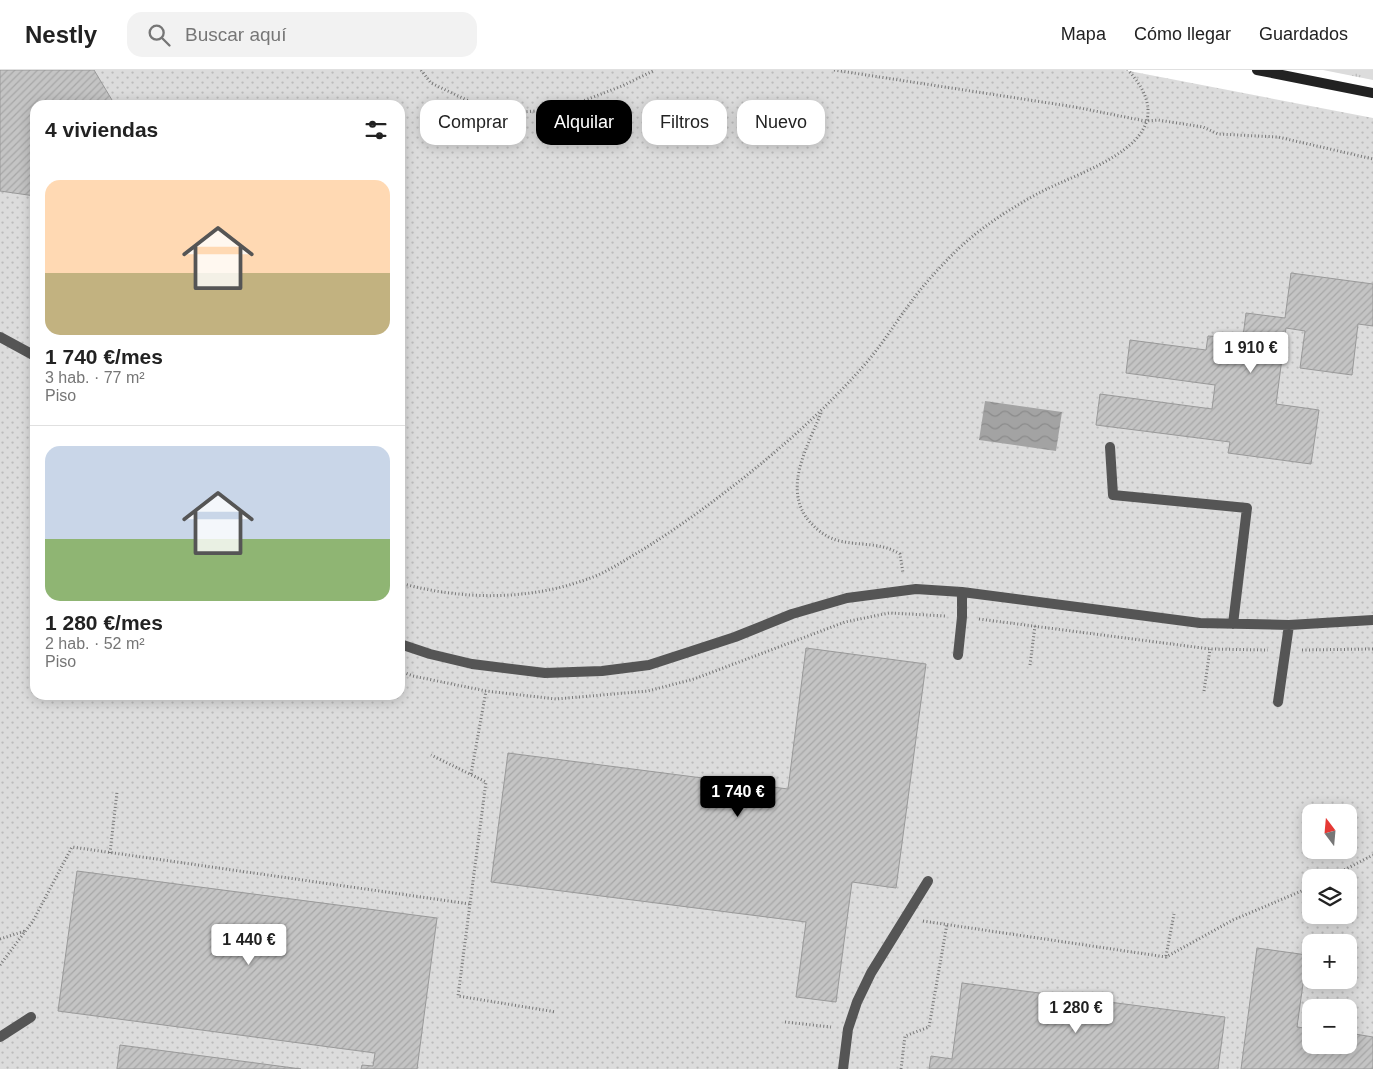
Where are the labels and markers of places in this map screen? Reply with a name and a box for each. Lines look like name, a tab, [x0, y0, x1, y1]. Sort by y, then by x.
pin: 1 910 €	[1205, 332, 1297, 374]
pin: 1 740 €	[692, 776, 784, 818]
pin: 1 440 €	[203, 924, 295, 966]
pin: 1 280 €	[1030, 992, 1122, 1034]

